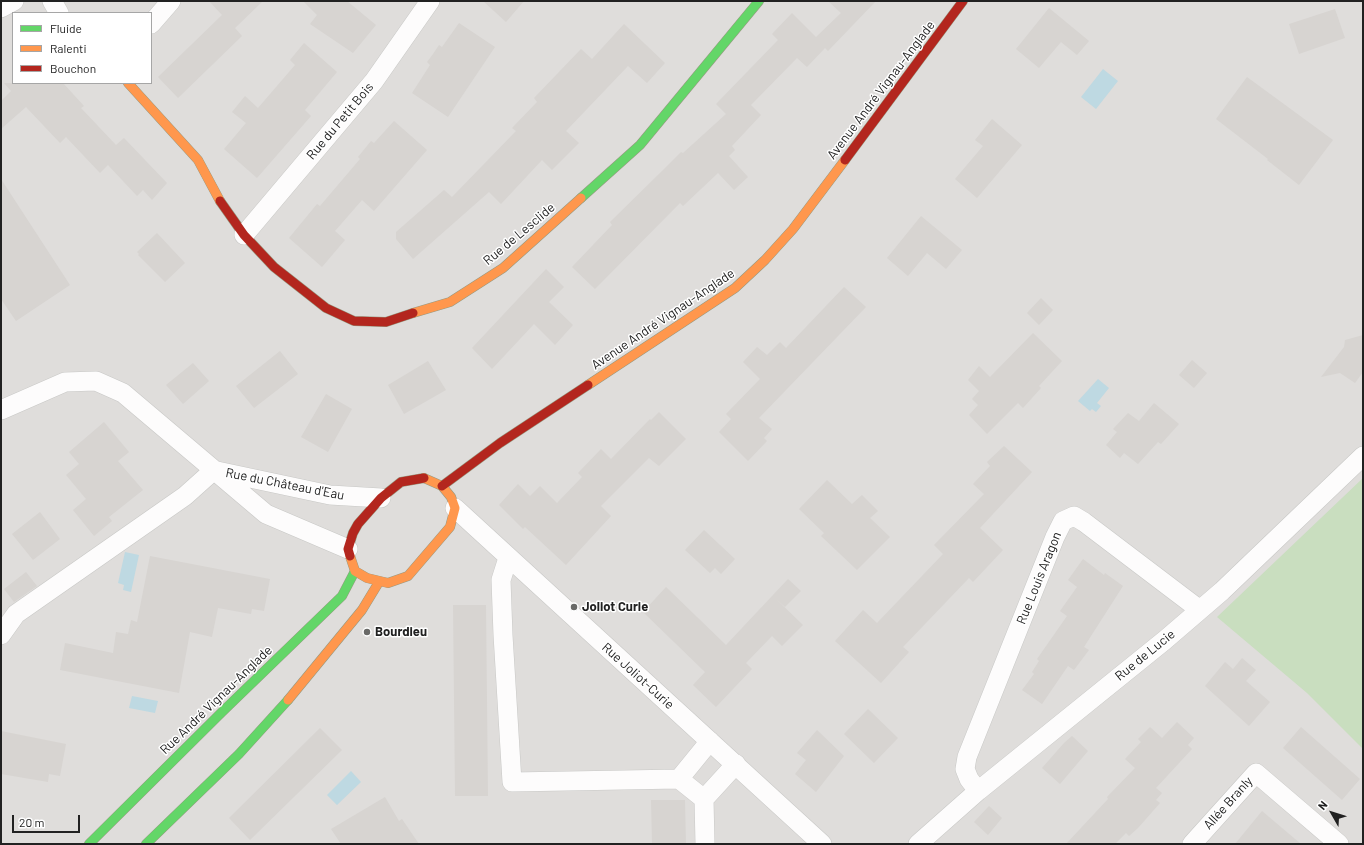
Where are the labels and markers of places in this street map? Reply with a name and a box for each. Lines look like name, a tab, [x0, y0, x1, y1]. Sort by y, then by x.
place label: Joliot Curie	[582, 599, 648, 615]
marker: Joliot Curie	[569, 602, 579, 612]
place label: Bourdieu	[375, 624, 427, 640]
marker: Bourdieu	[362, 627, 372, 637]

